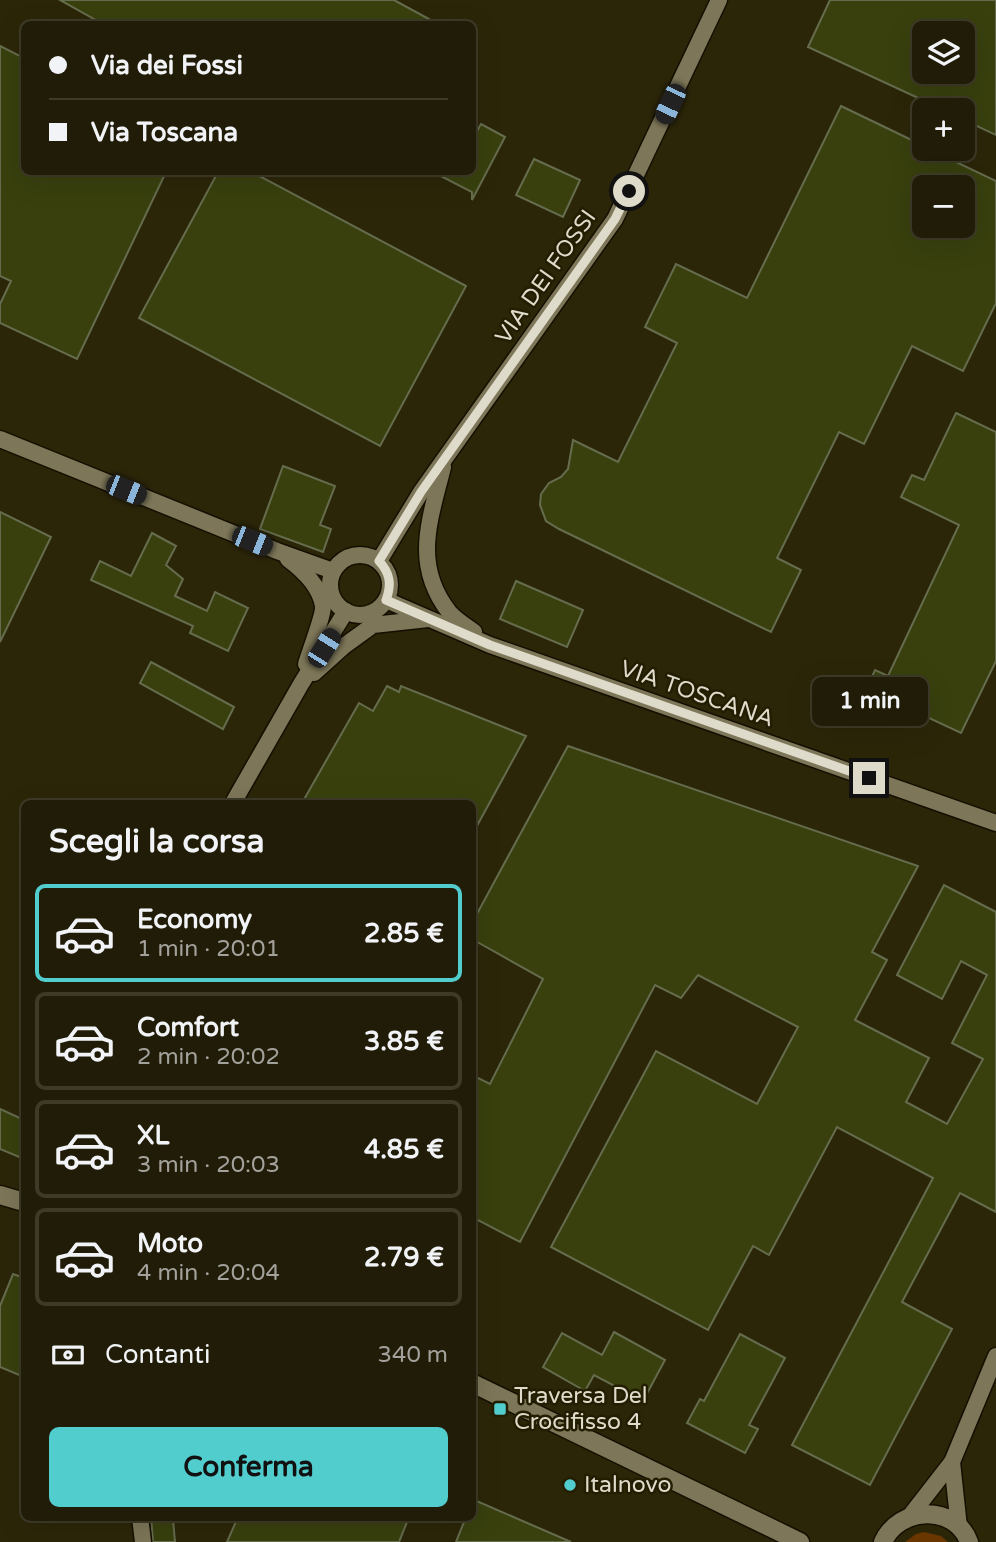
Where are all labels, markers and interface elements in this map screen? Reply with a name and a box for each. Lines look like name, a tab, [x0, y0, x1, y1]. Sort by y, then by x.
map controls	[912, 21, 975, 238]
button: layers	[912, 21, 975, 84]
text: Via dei Fossi	[91, 50, 243, 81]
car	[652, 81, 689, 127]
button: +	[912, 98, 975, 161]
text: Via Toscana	[91, 117, 238, 148]
route start	[613, 175, 645, 207]
button: −	[912, 175, 975, 238]
street label: VIA DEI FOSSI	[489, 205, 603, 349]
car	[103, 472, 150, 508]
car	[229, 523, 276, 559]
car	[304, 625, 345, 671]
street label: VIA TOSCANA	[616, 655, 778, 733]
callout: 1 min	[811, 676, 927, 726]
text: 1 min	[839, 687, 901, 715]
route end	[853, 762, 885, 794]
text: Scegli la corsa	[49, 823, 264, 861]
icon: car	[53, 902, 116, 965]
text: Economy	[137, 904, 252, 935]
text: 2.85 €	[364, 918, 444, 949]
text: 1 min · 20:01	[137, 935, 280, 963]
icon: car	[53, 1010, 116, 1073]
text: Comfort	[137, 1012, 239, 1043]
text: 3.85 €	[364, 1026, 444, 1057]
text: 2 min · 20:02	[137, 1043, 280, 1071]
icon: car	[53, 1118, 116, 1181]
text: XL	[137, 1120, 169, 1151]
text: 4.85 €	[364, 1134, 444, 1165]
text: 3 min · 20:03	[137, 1151, 280, 1179]
icon: car	[53, 1226, 116, 1289]
text: Moto	[137, 1228, 203, 1259]
text: 2.79 €	[364, 1242, 444, 1273]
text: 4 min · 20:04	[137, 1259, 280, 1287]
icon: cash	[49, 1336, 87, 1374]
text: Contanti	[105, 1339, 210, 1370]
text: 340 m	[378, 1341, 448, 1369]
place label: Traversa Del Crocifisso 4	[514, 1382, 648, 1436]
marker: Traversa Del Crocifisso 4	[492, 1401, 508, 1417]
button: Conferma	[49, 1427, 448, 1507]
place label: Italnovo	[584, 1471, 672, 1499]
marker: Italnovo	[562, 1477, 578, 1493]

